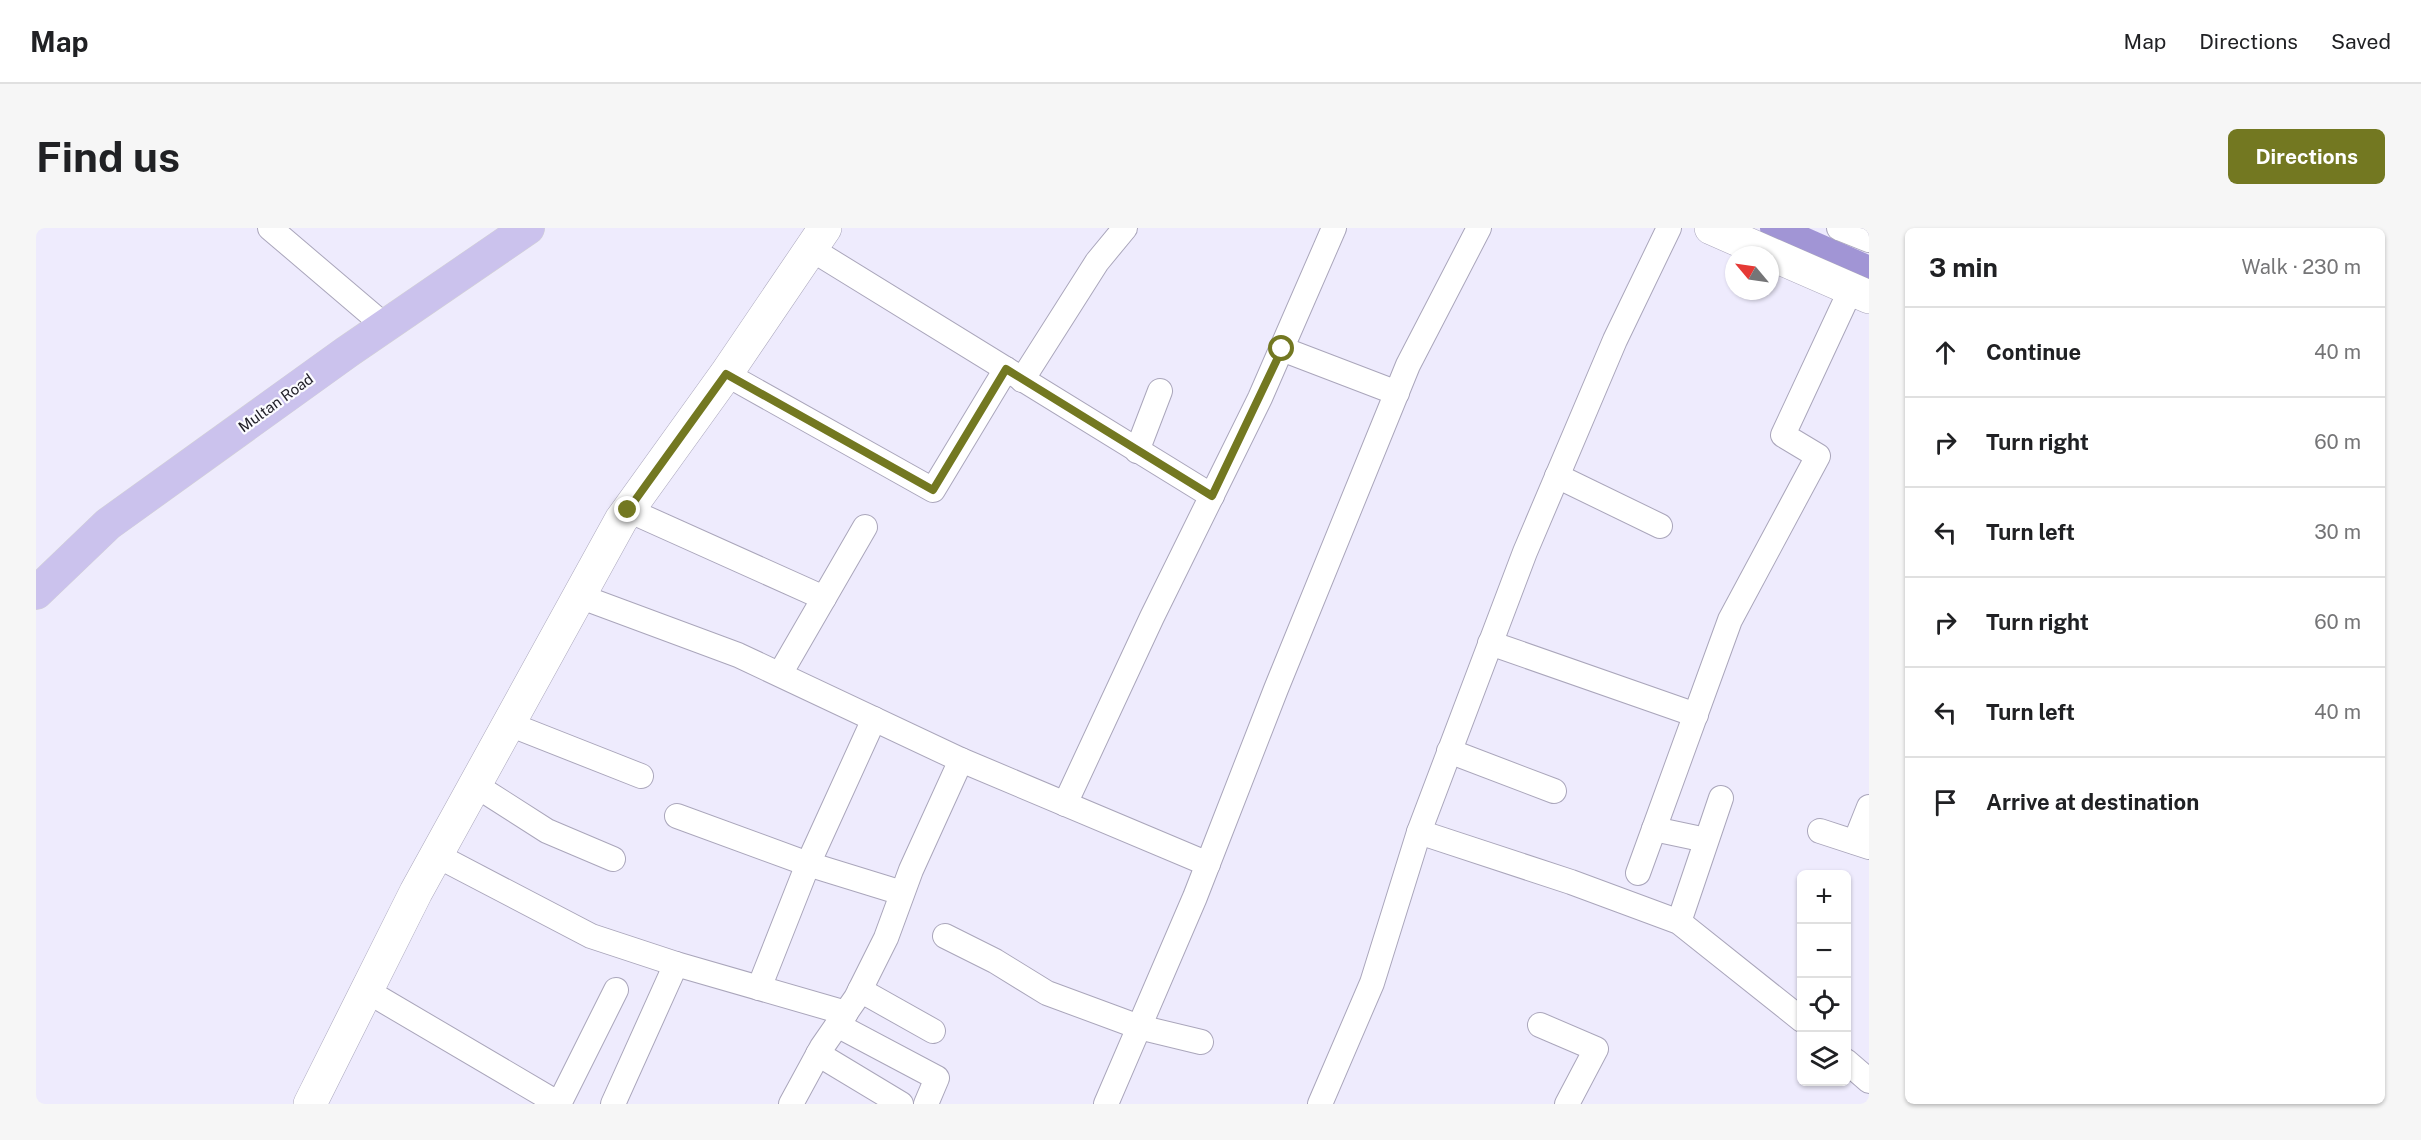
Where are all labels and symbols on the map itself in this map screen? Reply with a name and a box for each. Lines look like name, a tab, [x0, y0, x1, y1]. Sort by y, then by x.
north arrow	[1725, 246, 1779, 300]
route start	[1268, 335, 1294, 361]
street label: Multan Road	[235, 370, 316, 435]
route end	[614, 496, 640, 522]

